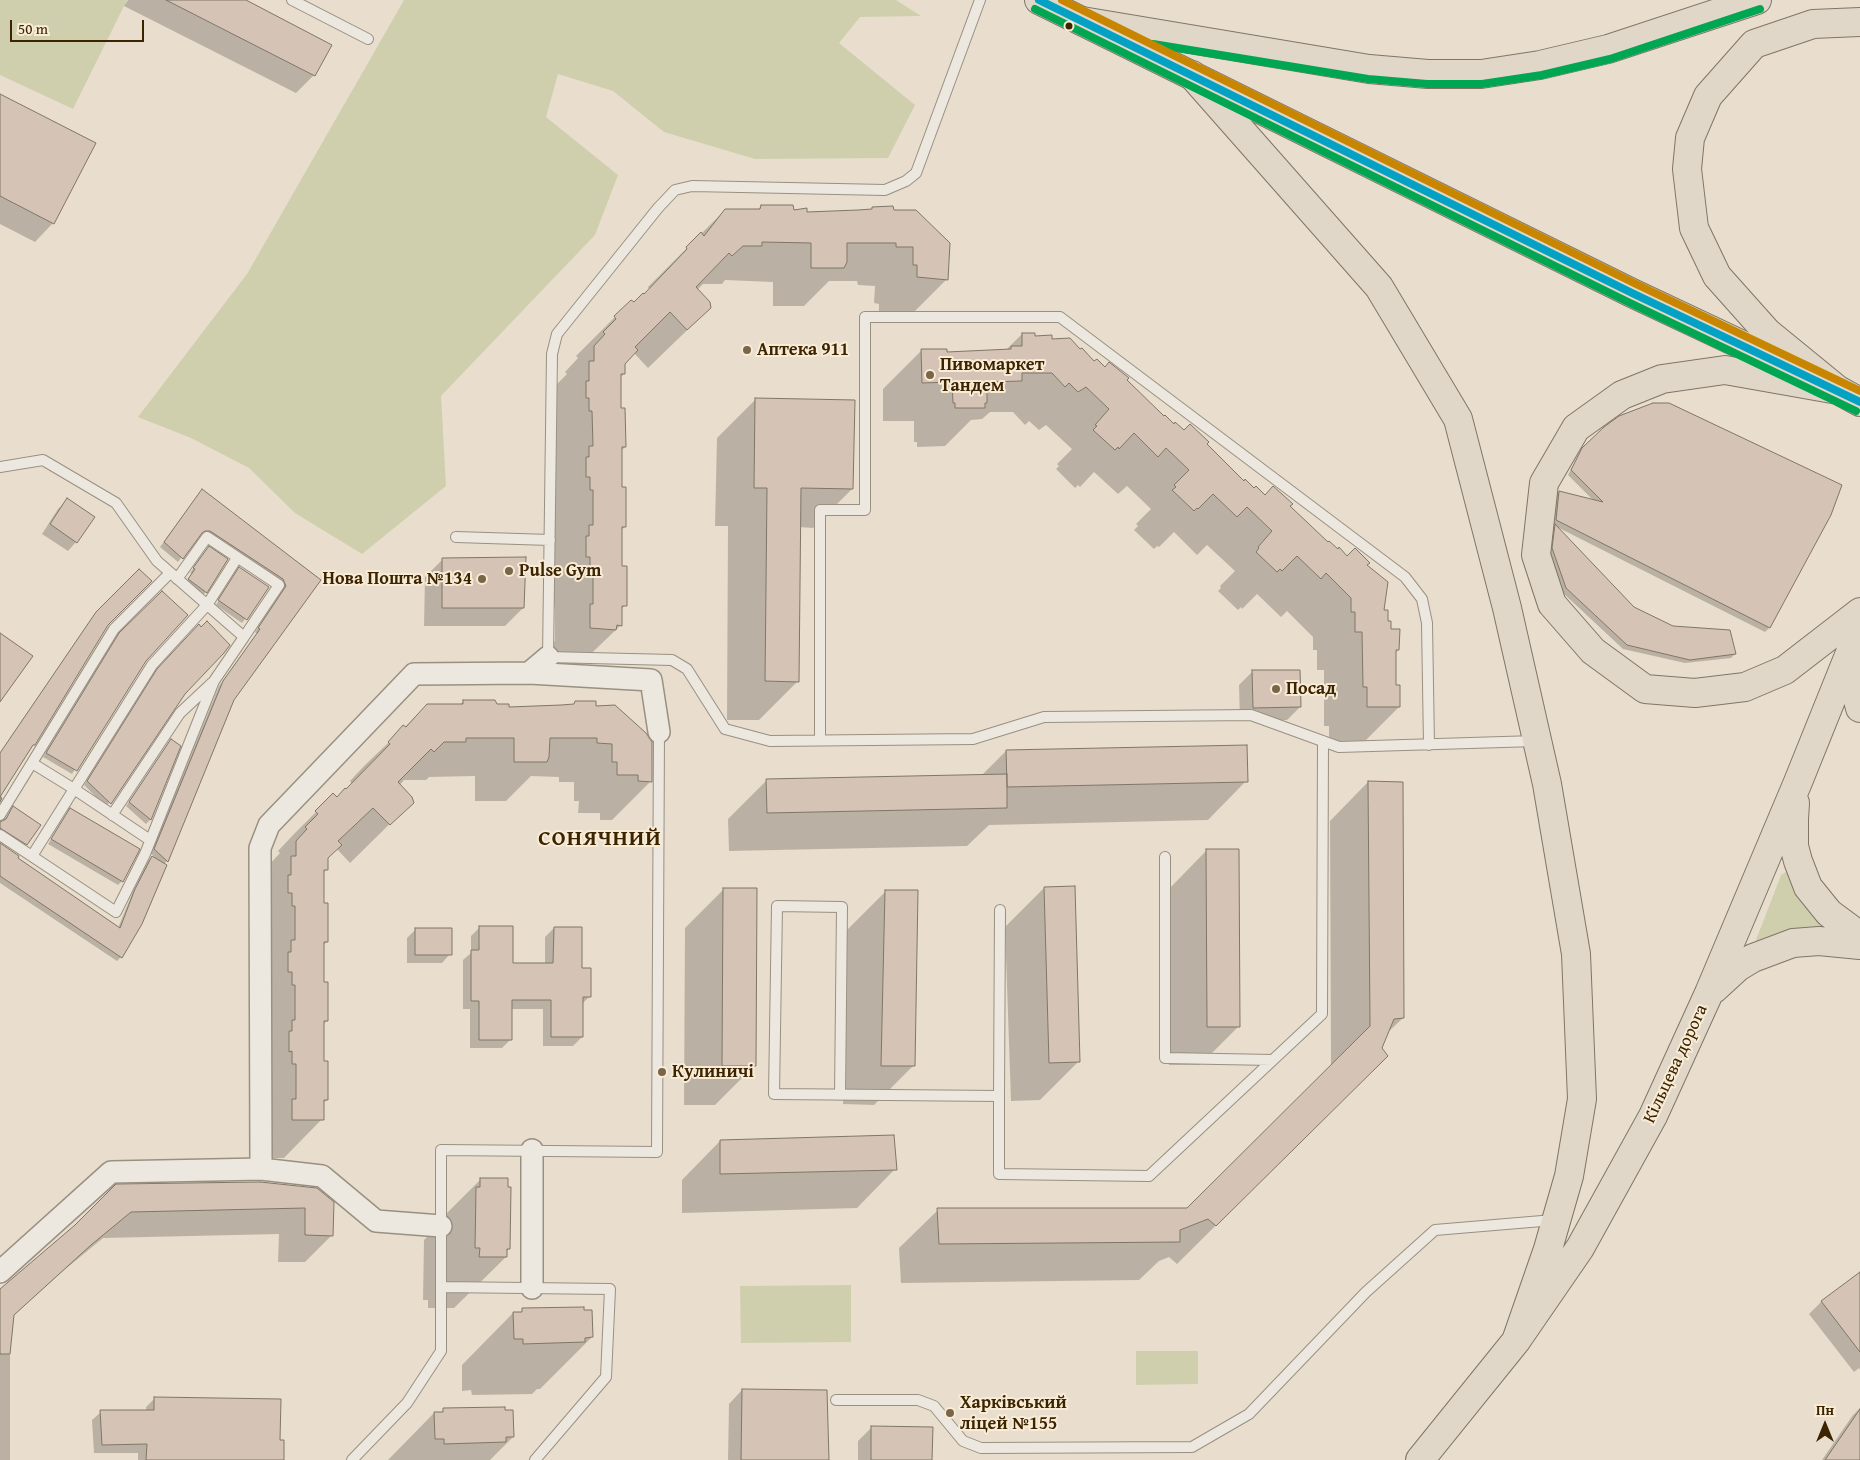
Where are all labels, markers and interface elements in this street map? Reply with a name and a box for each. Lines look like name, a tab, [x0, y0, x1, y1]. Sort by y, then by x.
scale bar	[12, 10, 146, 42]
text: 50 m	[18, 18, 48, 39]
unlabelled marker	[1064, 21, 1074, 31]
place label: Аптека 911	[757, 339, 849, 361]
marker: Аптека 911	[741, 344, 753, 356]
place label: Пивомаркет Тандем	[940, 354, 1044, 396]
marker: Пивомаркет Тандем	[924, 369, 936, 381]
place label: Pulse Gym	[519, 560, 602, 582]
marker: Pulse Gym	[503, 565, 515, 577]
place label: Нова Пошта №134	[322, 568, 472, 590]
marker: Нова Пошта №134	[476, 573, 488, 585]
place label: Посад	[1286, 678, 1336, 700]
marker: Посад	[1270, 683, 1282, 695]
district label: СОНЯЧНИЙ	[537, 826, 663, 852]
street label: Кільцева дорога	[1639, 1001, 1713, 1127]
place label: Кулиничі	[672, 1061, 754, 1083]
marker: Кулиничі	[656, 1066, 668, 1078]
place label: Харківський ліцей №155	[960, 1392, 1067, 1435]
north arrow	[1800, 1400, 1850, 1450]
text: Пн	[1816, 1400, 1834, 1420]
marker: Харківський ліцей №155	[944, 1407, 956, 1419]

